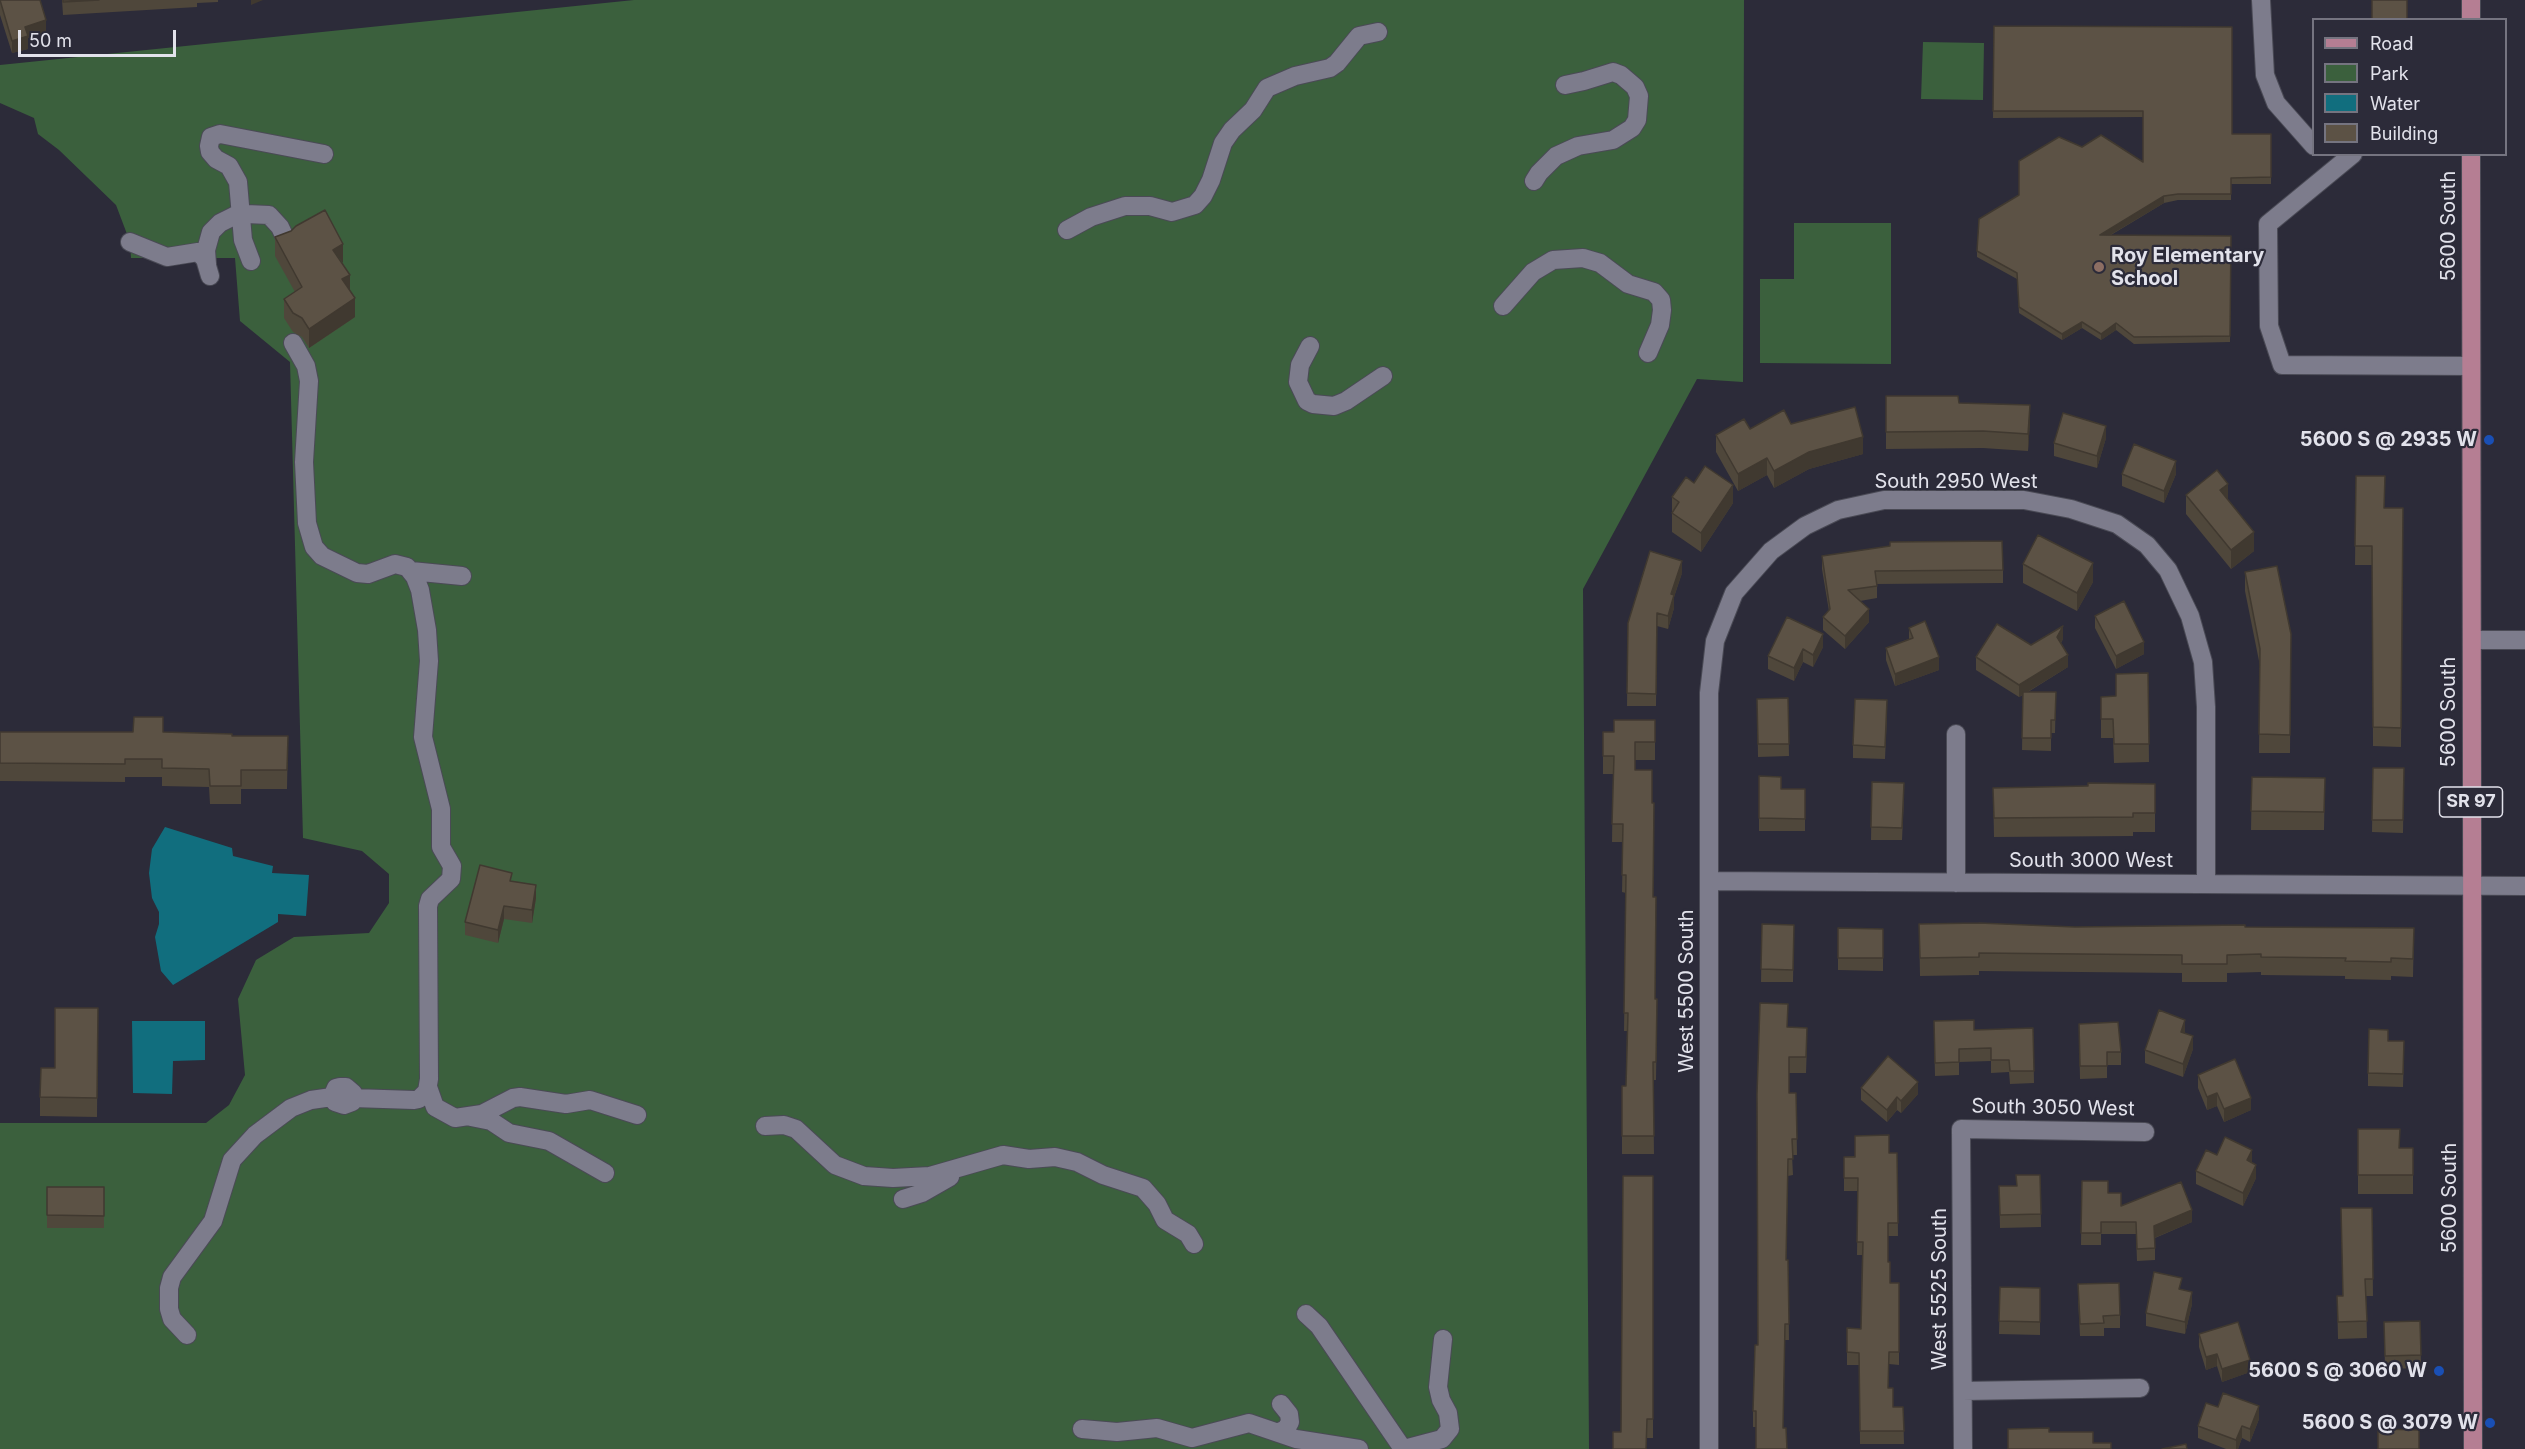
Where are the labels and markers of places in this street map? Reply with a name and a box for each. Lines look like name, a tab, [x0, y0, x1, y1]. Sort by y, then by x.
place label: Roy Elementary School	[2111, 244, 2264, 291]
marker: Roy Elementary School	[2092, 260, 2106, 274]
place label: 5600 S @ 2935 W	[2300, 428, 2477, 452]
marker: 5600 S @ 2935 W	[2482, 433, 2496, 447]
place label: 5600 S @ 3060 W	[2248, 1359, 2427, 1383]
marker: 5600 S @ 3060 W	[2432, 1364, 2446, 1378]
place label: 5600 S @ 3079 W	[2302, 1411, 2478, 1435]
marker: 5600 S @ 3079 W	[2483, 1416, 2497, 1430]

